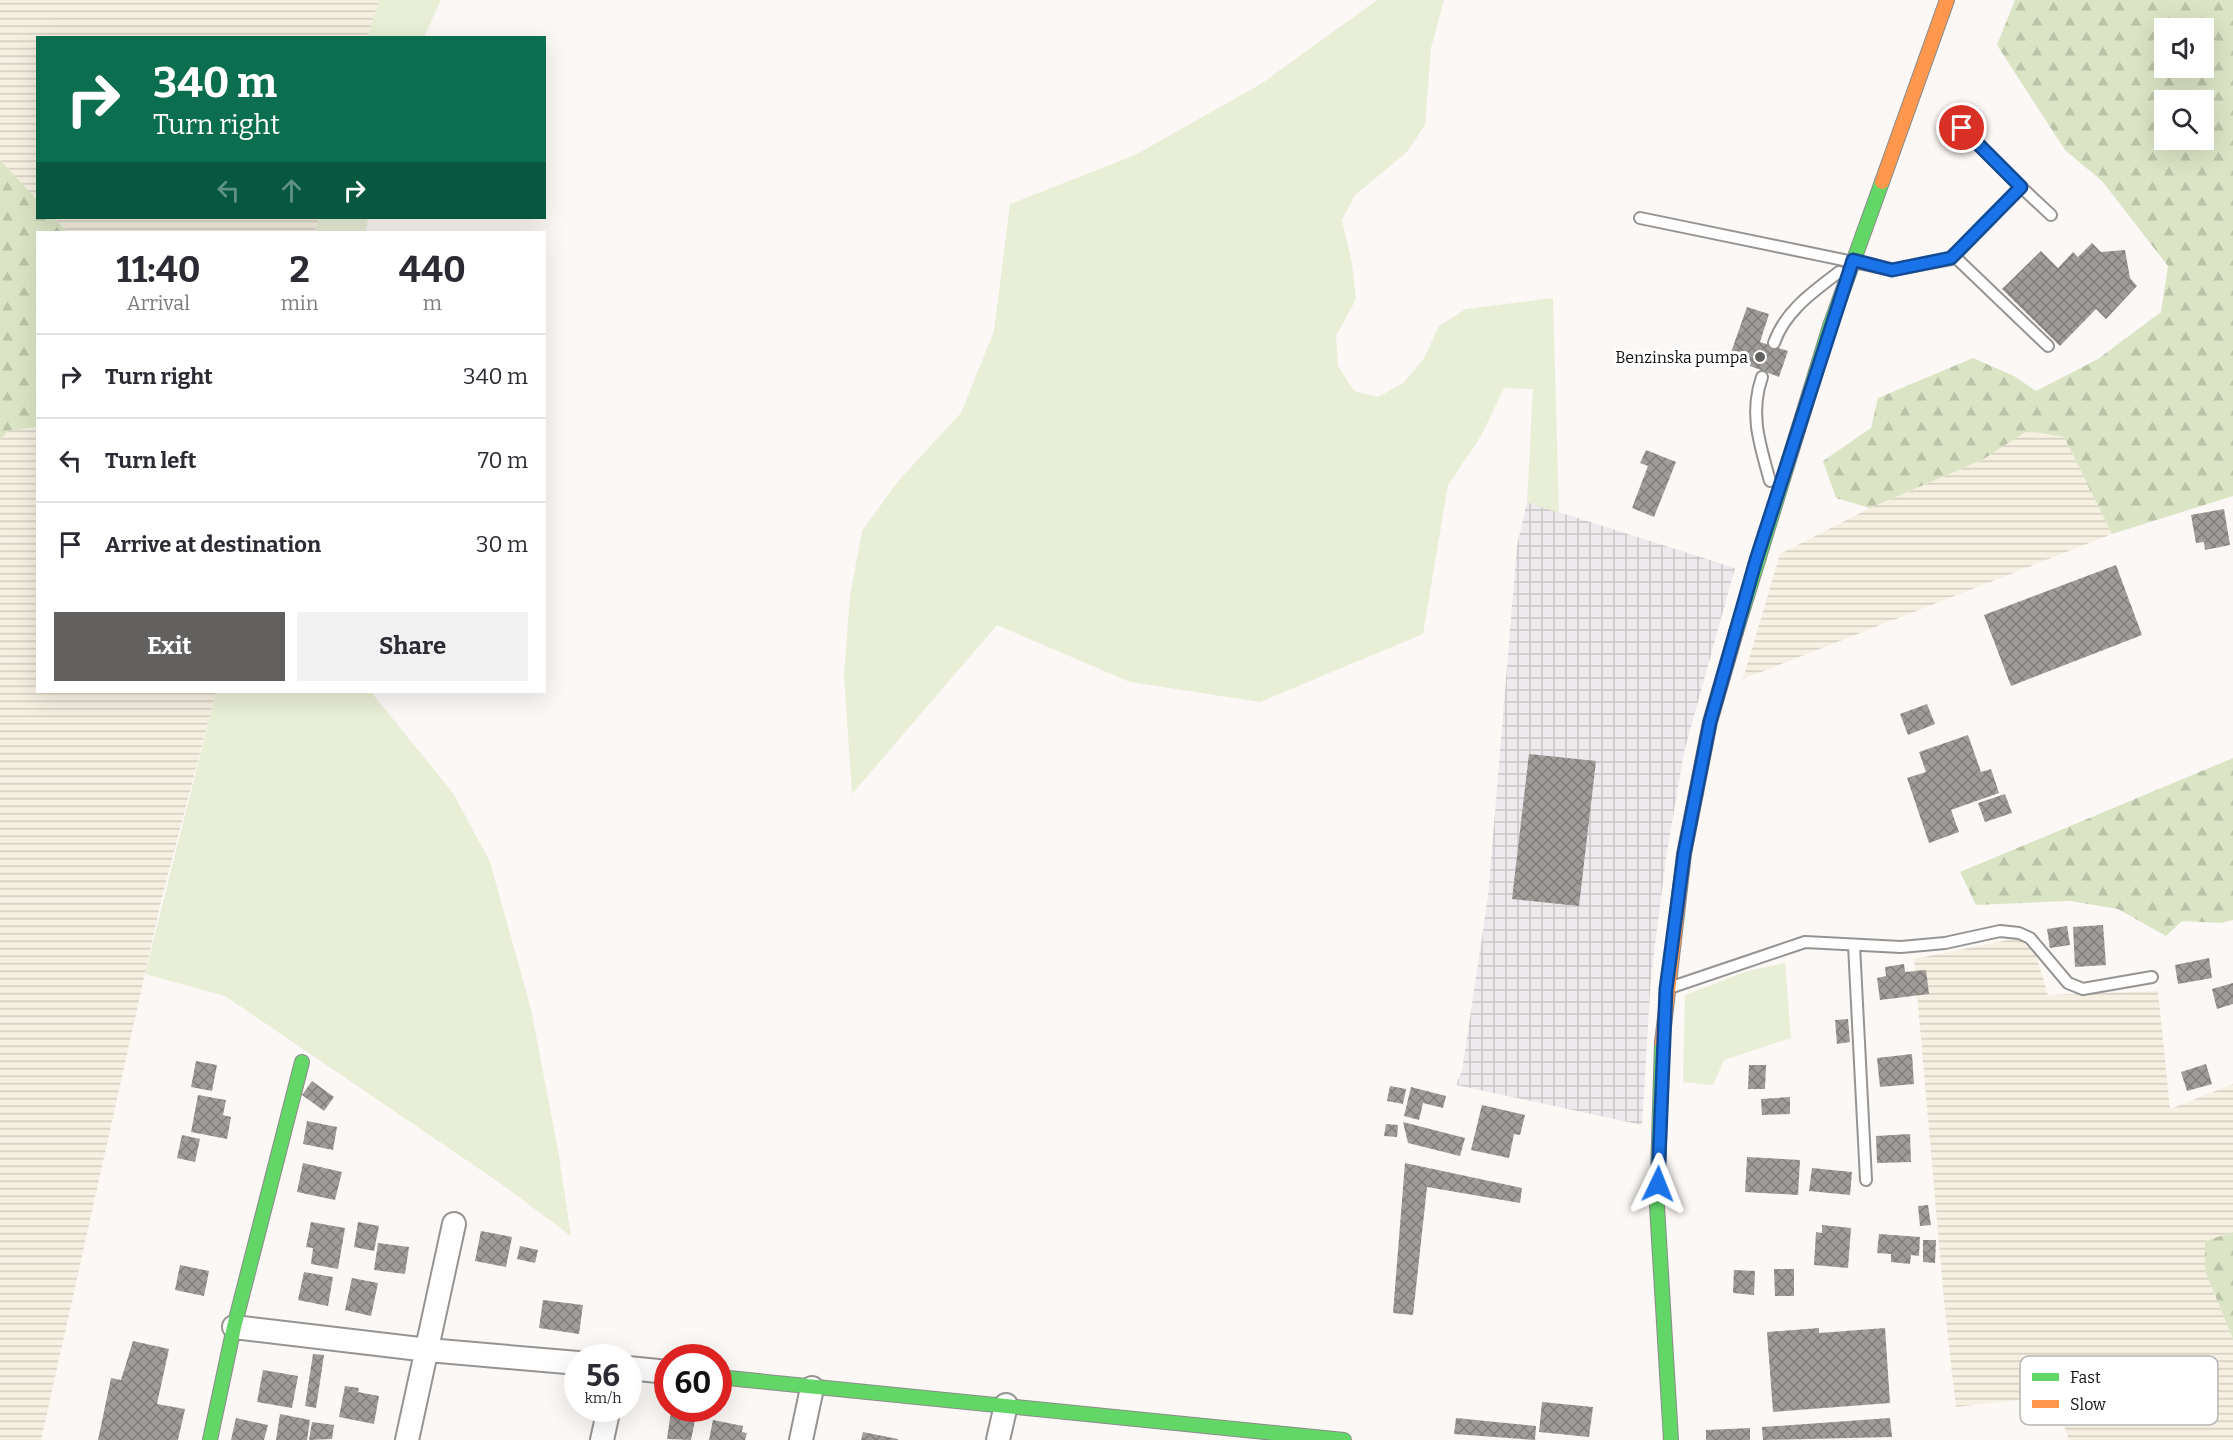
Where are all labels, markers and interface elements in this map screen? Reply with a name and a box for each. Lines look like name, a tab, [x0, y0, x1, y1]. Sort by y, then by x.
map controls	[2154, 18, 2214, 150]
button: sound	[2154, 18, 2214, 78]
text: 340 m	[153, 58, 277, 108]
icon: right	[54, 60, 132, 138]
button: search	[2154, 90, 2214, 150]
pin	[1936, 102, 1987, 153]
text: Turn right	[153, 109, 280, 141]
icon: arrive	[1945, 111, 1978, 144]
icon: left	[212, 174, 245, 207]
icon: ahead	[275, 174, 308, 207]
icon: right	[338, 174, 371, 207]
text: 11:40	[116, 248, 201, 292]
text: 2	[289, 248, 310, 292]
text: 440	[399, 248, 466, 292]
text: Arrival	[127, 291, 190, 315]
text: min	[281, 291, 318, 315]
text: m	[423, 291, 442, 315]
place label: Benzinska pumpa	[1615, 348, 1748, 367]
marker: Benzinska pumpa	[1753, 350, 1767, 364]
icon: right	[54, 360, 87, 393]
text: Turn right	[105, 363, 213, 390]
text: 340 m	[463, 363, 528, 390]
icon: left	[54, 444, 87, 477]
text: Turn left	[105, 447, 197, 474]
text: 70 m	[478, 447, 528, 474]
icon: arrive	[54, 528, 87, 561]
text: Arrive at destination	[105, 531, 321, 558]
text: 30 m	[476, 531, 528, 558]
button: Exit	[54, 612, 285, 681]
button: Share	[297, 612, 528, 681]
position arrow	[1626, 1152, 1690, 1216]
speed limit sign: 60	[654, 1344, 732, 1422]
legend	[2020, 1356, 2218, 1425]
text: 56	[586, 1358, 620, 1394]
text: Fast	[2070, 1368, 2101, 1387]
text: km/h	[584, 1389, 622, 1407]
text: Slow	[2070, 1395, 2106, 1414]

